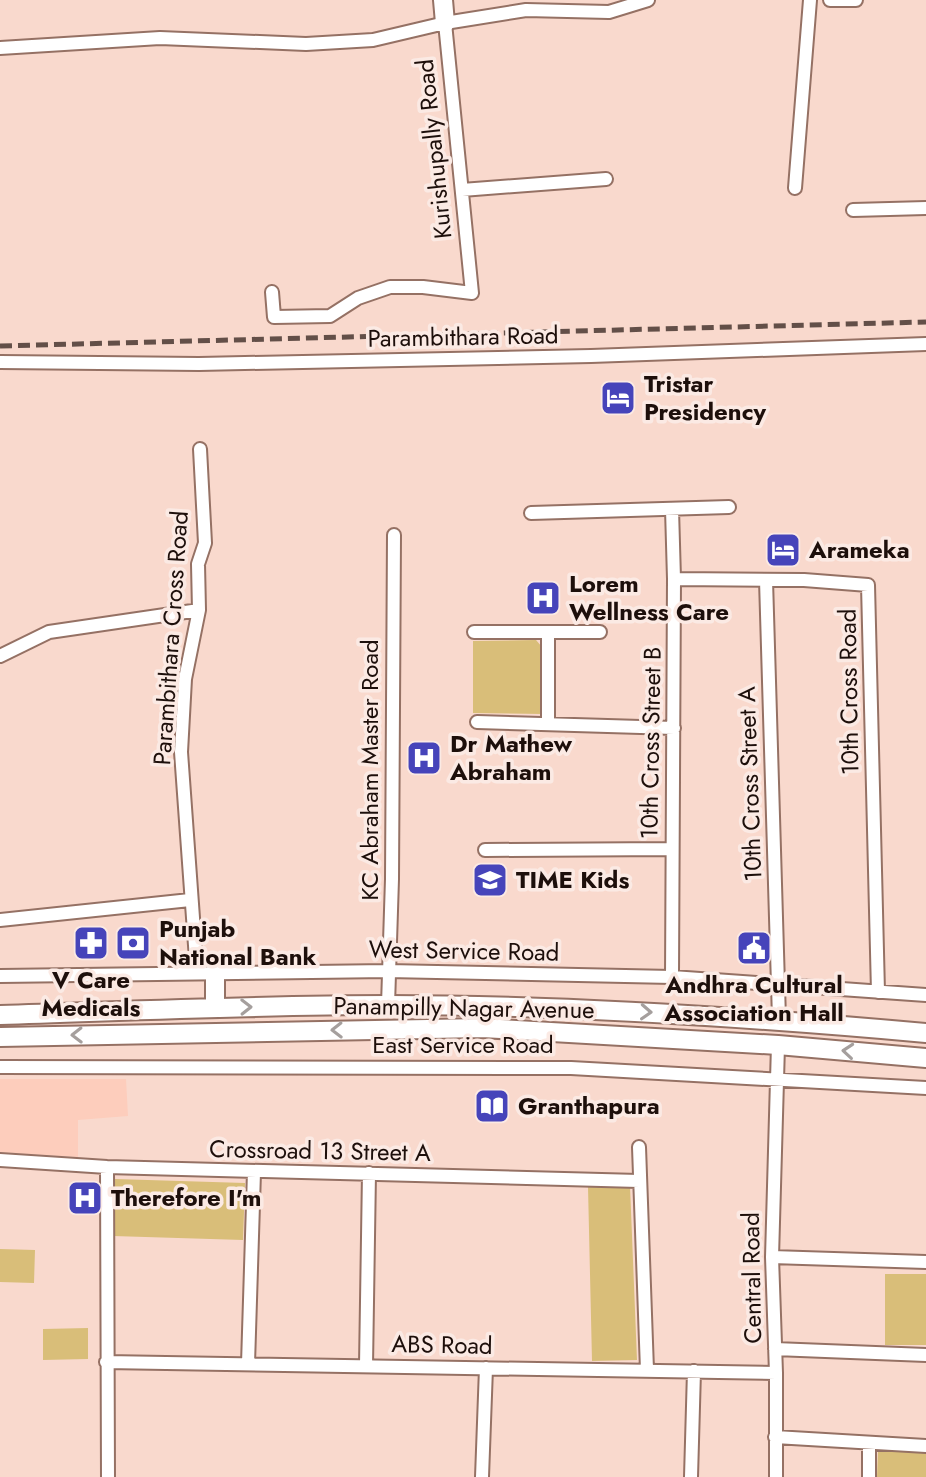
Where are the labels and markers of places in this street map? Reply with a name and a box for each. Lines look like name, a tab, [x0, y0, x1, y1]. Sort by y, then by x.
place label: Tristar Presidency	[644, 366, 767, 429]
hotel icon: Tristar Presidency	[599, 379, 637, 417]
hotel icon: Arameka	[764, 531, 802, 569]
place label: Arameka	[808, 532, 910, 567]
place label: Lorem Wellness Care	[569, 566, 729, 629]
hospital icon: Lorem Wellness Care	[524, 579, 562, 617]
place label: Dr Mathew Abraham	[449, 726, 573, 789]
hospital icon: Dr Mathew Abraham	[405, 739, 443, 777]
school or university icon: TIME Kids	[471, 861, 509, 899]
place label: TIME Kids	[516, 862, 629, 897]
place label: Punjab National Bank	[159, 911, 316, 974]
pharmacy icon: V Care Medicals	[72, 924, 110, 962]
bank icon: Punjab National Bank	[114, 924, 152, 962]
public building icon: Andhra Cultural Association Hall	[735, 929, 773, 967]
place label: V Care Medicals	[42, 962, 140, 1025]
place label: Andhra Cultural Association Hall	[663, 967, 844, 1030]
library icon: Granthapura	[473, 1087, 511, 1125]
place label: Granthapura	[518, 1088, 660, 1123]
hospital icon: Therefore I'm	[66, 1179, 104, 1217]
place label: Therefore I'm	[111, 1180, 262, 1215]

